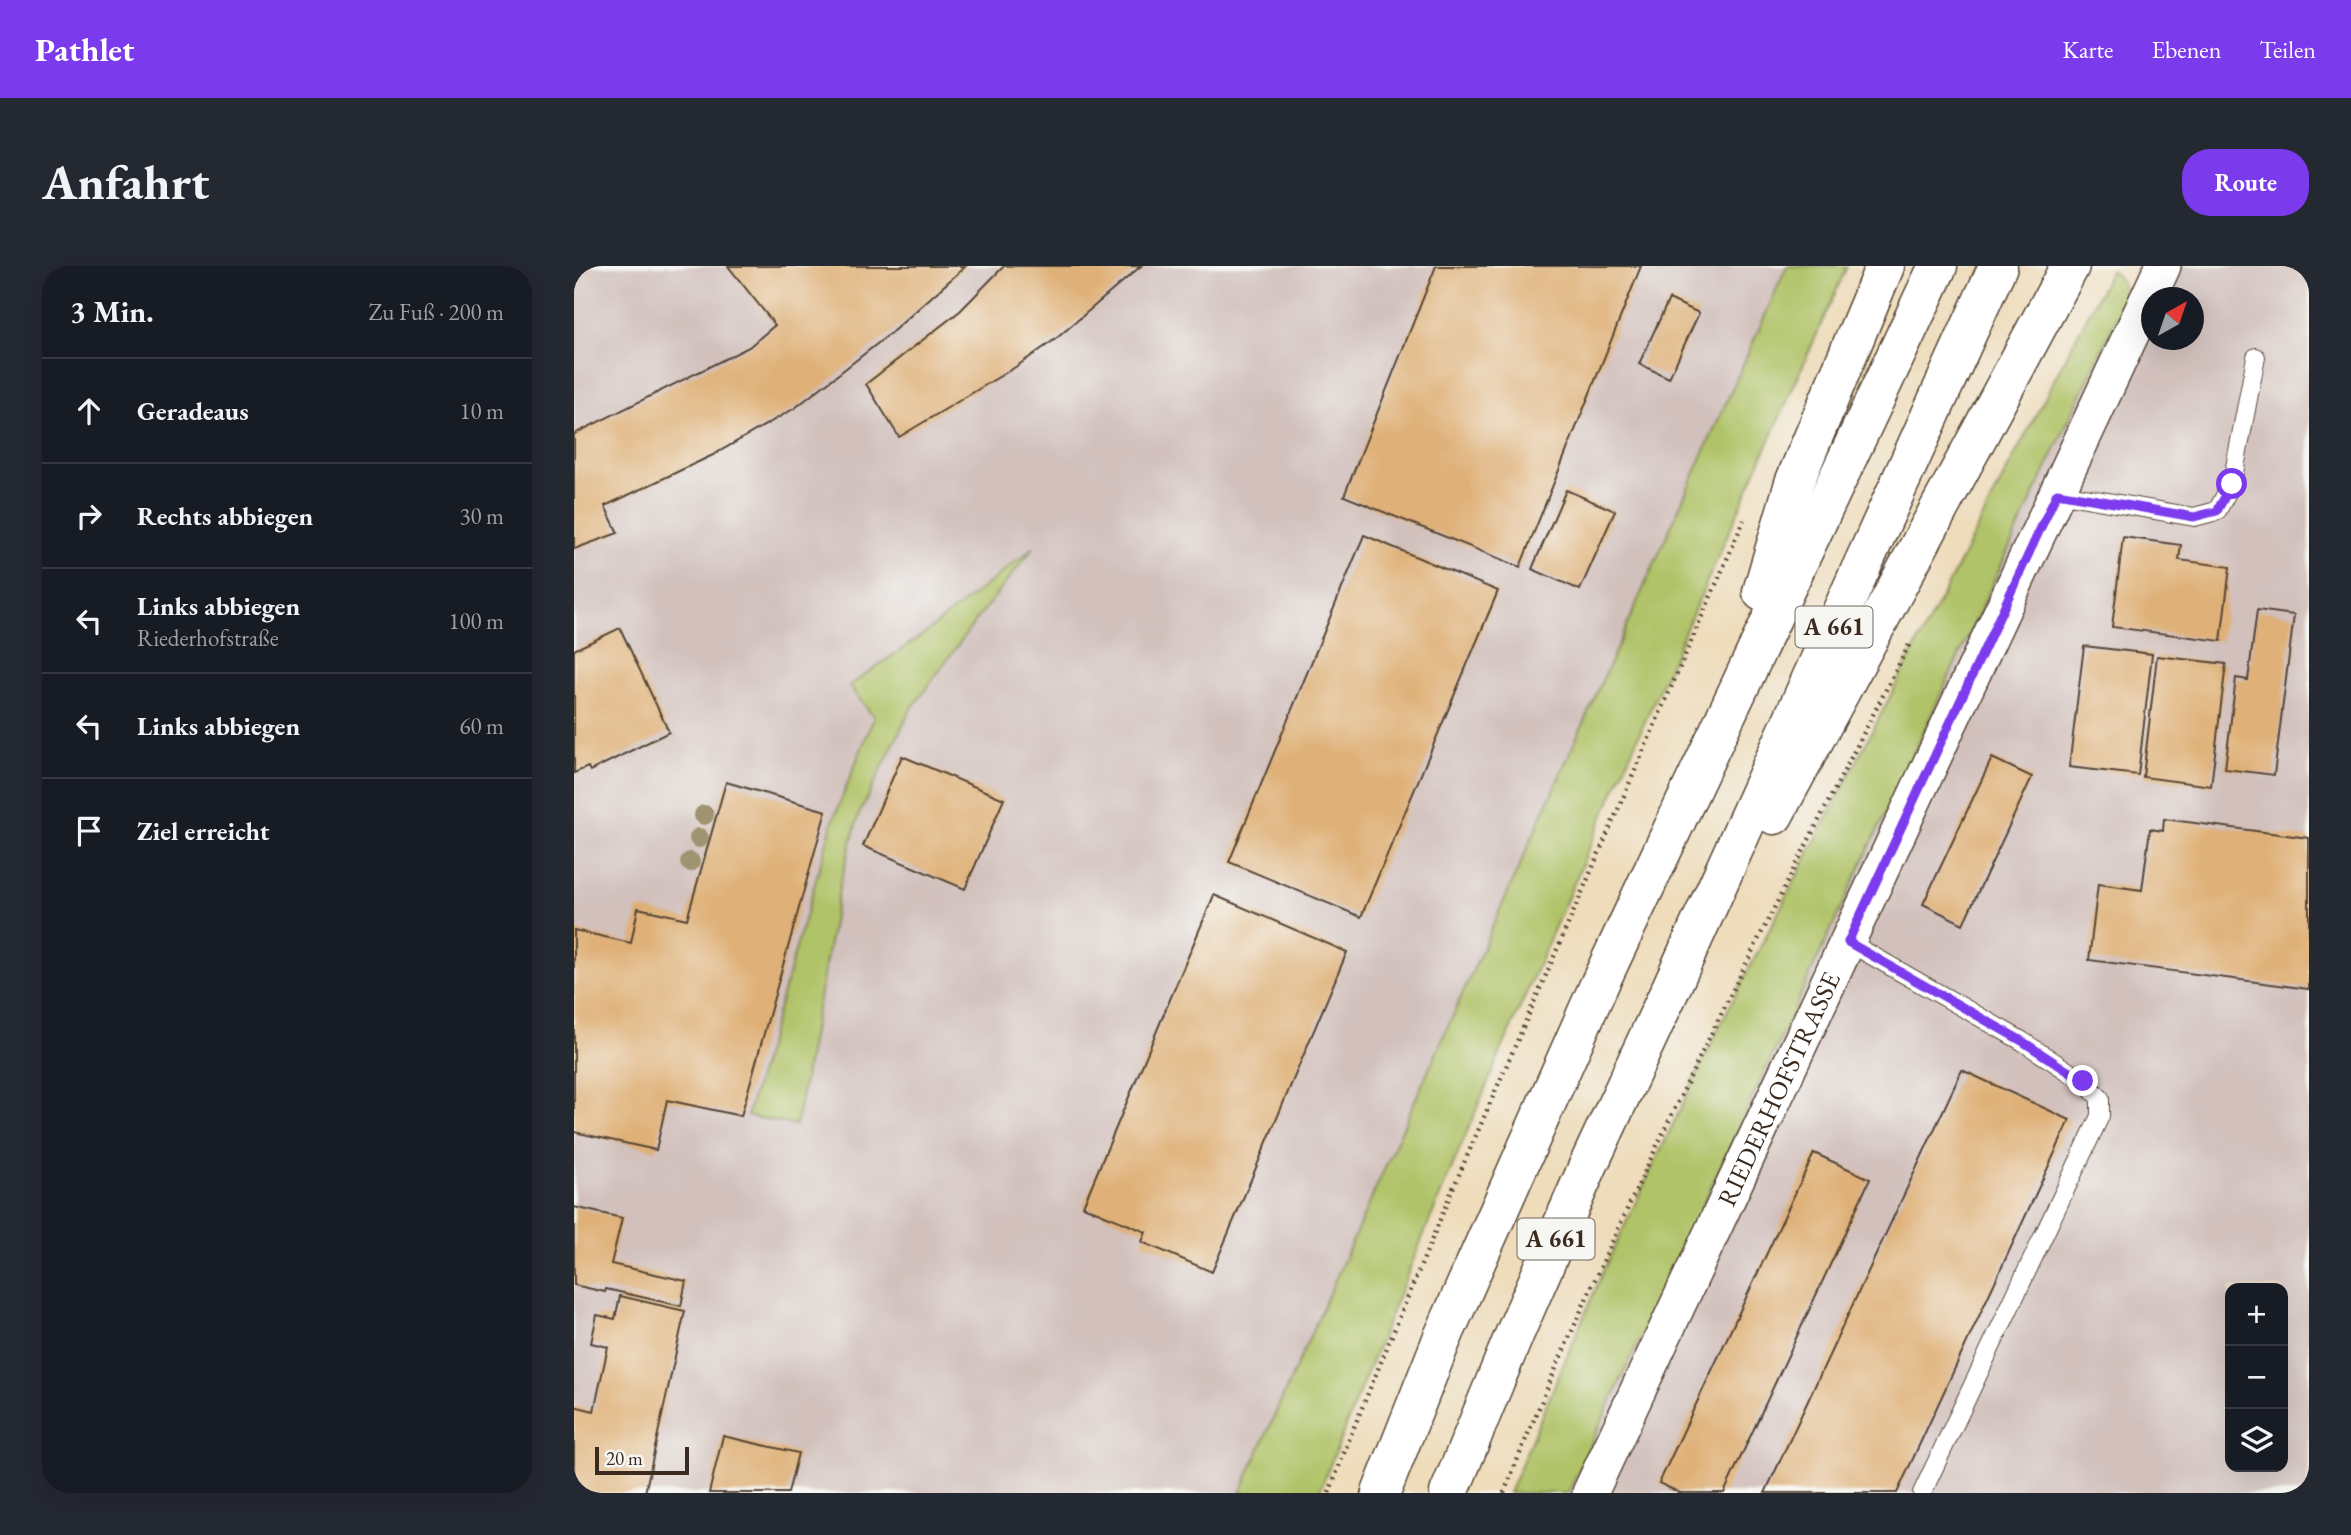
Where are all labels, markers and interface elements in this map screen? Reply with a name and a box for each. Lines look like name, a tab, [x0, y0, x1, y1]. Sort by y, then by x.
text: Pathlet	[35, 28, 134, 71]
text: Karte	[2063, 34, 2113, 65]
text: Ebenen	[2151, 34, 2221, 65]
text: Teilen	[2259, 34, 2316, 65]
button: Route	[2182, 149, 2309, 216]
text: Anfahrt	[42, 150, 209, 214]
north arrow	[2141, 287, 2204, 350]
text: 3 Min.	[70, 292, 154, 331]
text: Zu Fuß · 200 m	[369, 297, 504, 327]
icon: ahead	[70, 392, 108, 430]
text: Geradeaus	[137, 394, 249, 428]
text: 10 m	[459, 396, 504, 426]
route start	[2216, 468, 2247, 499]
icon: right	[70, 497, 108, 535]
text: Rechts abbiegen	[137, 499, 313, 533]
text: 30 m	[459, 501, 504, 531]
text: Links abbiegen	[137, 589, 300, 623]
icon: left	[70, 602, 108, 640]
text: 100 m	[448, 606, 504, 636]
road number: A 661	[1796, 606, 1872, 648]
text: Riederhofstraße	[137, 623, 279, 653]
icon: left	[70, 707, 108, 745]
text: Links abbiegen	[137, 709, 300, 743]
text: 60 m	[459, 711, 504, 741]
icon: arrive	[70, 812, 108, 850]
text: Ziel erreicht	[137, 814, 269, 848]
street label: RIEDERHOFSTRASSE	[1709, 966, 1848, 1212]
route end	[2067, 1065, 2098, 1096]
road number: A 661	[1518, 1219, 1594, 1259]
map controls	[2225, 1283, 2288, 1472]
button: +	[2225, 1283, 2288, 1346]
button: −	[2225, 1346, 2288, 1409]
button: layers	[2225, 1409, 2288, 1472]
scale bar	[595, 1444, 690, 1476]
text: 20 m	[606, 1446, 643, 1471]

